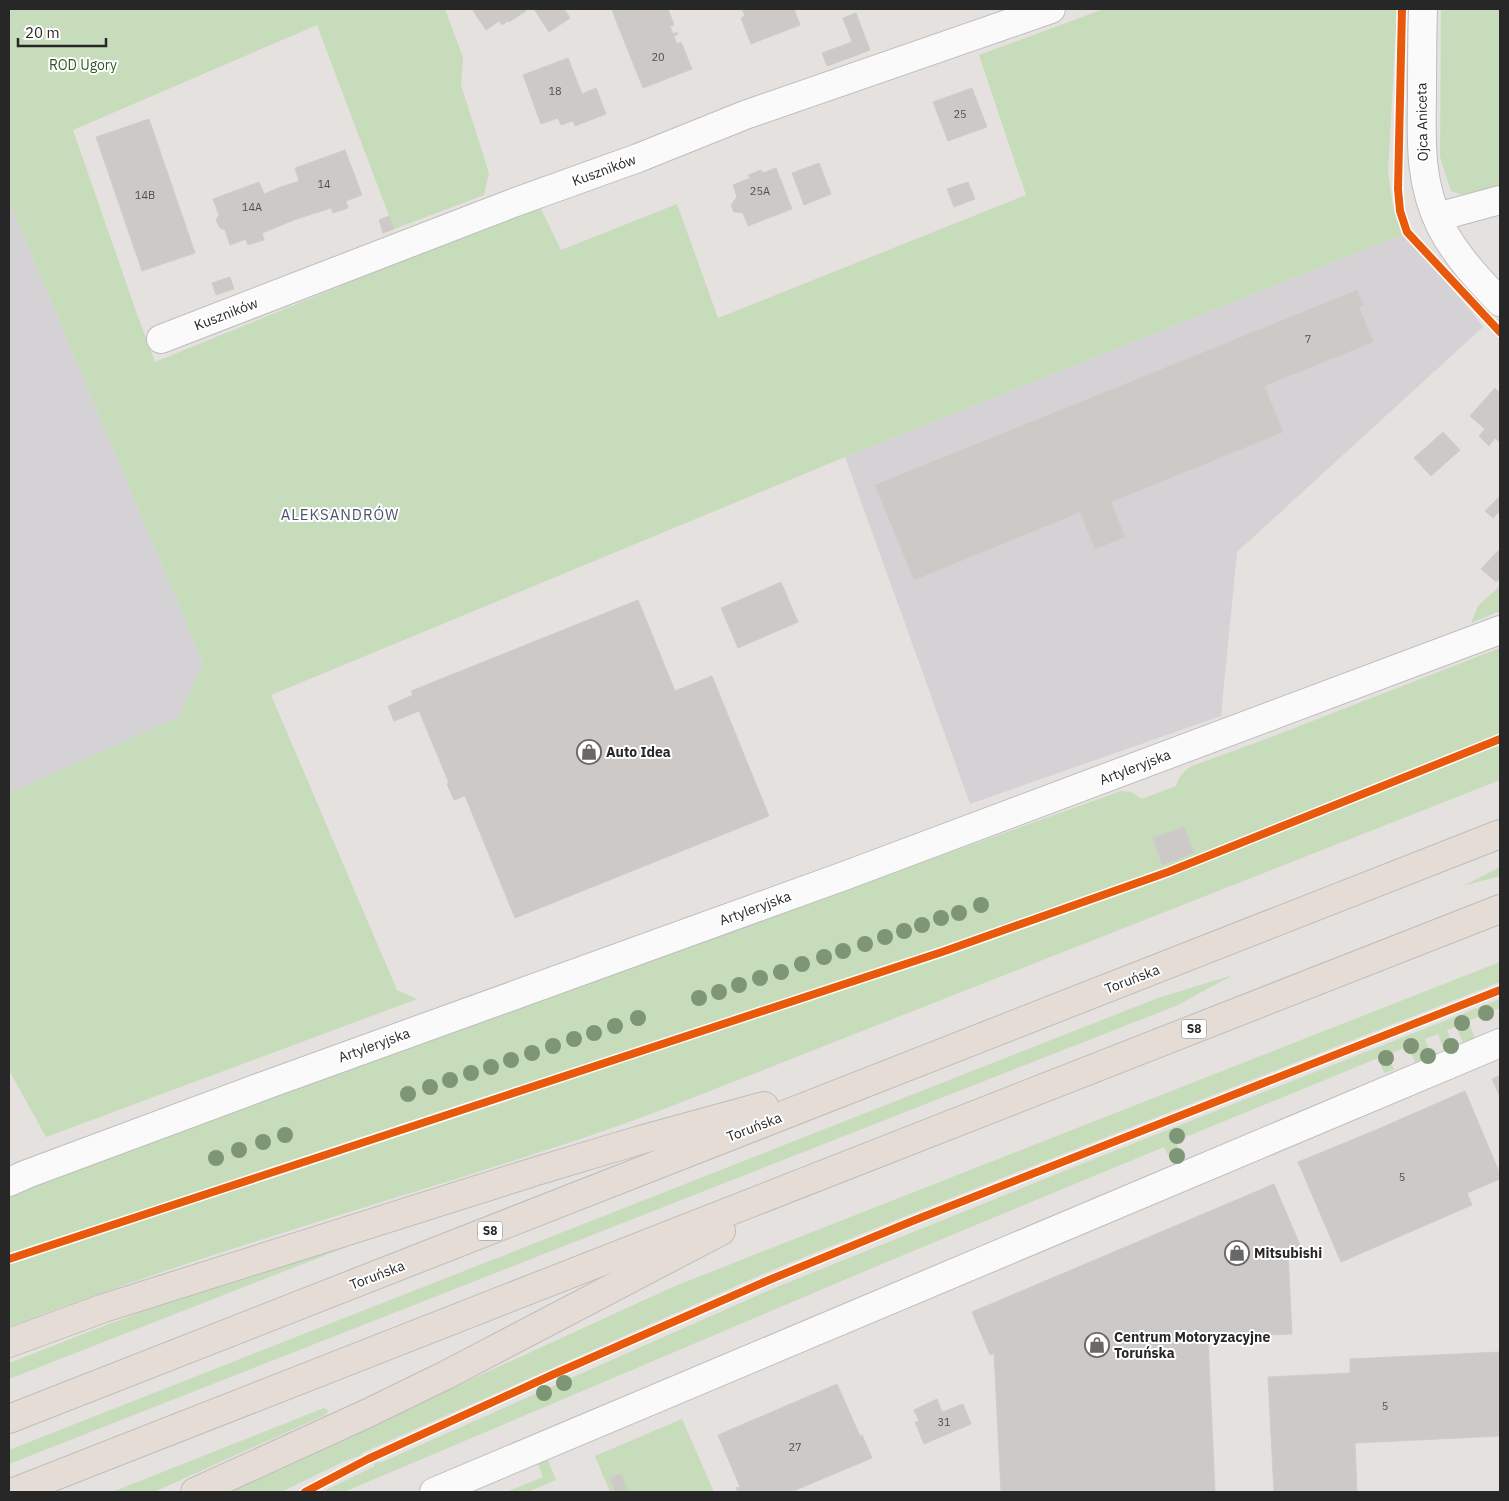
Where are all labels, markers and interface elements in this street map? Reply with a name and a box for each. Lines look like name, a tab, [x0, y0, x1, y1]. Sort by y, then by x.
scale bar	[18, 15, 105, 47]
text: 20 m	[25, 23, 60, 42]
house number: 20	[651, 50, 665, 64]
park label: ROD Ugory	[49, 56, 117, 74]
street label: Ojca Aniceta	[1412, 82, 1432, 162]
house number: 18	[548, 84, 562, 98]
house number: 25	[953, 107, 967, 121]
street label: Kuszników	[569, 150, 639, 190]
house number: 14	[317, 177, 331, 191]
house number: 25A	[750, 184, 770, 198]
house number: 14B	[135, 188, 155, 202]
house number: 14A	[242, 200, 262, 214]
street label: Kuszników	[192, 294, 261, 334]
house number: 7	[1305, 332, 1311, 346]
district label: ALEKSANDRÓW	[281, 505, 399, 524]
shop icon: Auto Idea	[576, 739, 602, 765]
place label: Auto Idea	[606, 743, 671, 761]
street label: Artyleryjska	[1097, 745, 1174, 789]
street label: Artyleryjska	[717, 887, 794, 929]
street label: Toruńska	[1102, 960, 1163, 998]
road number: S8	[1182, 1020, 1206, 1038]
street label: Artyleryjska	[336, 1024, 413, 1066]
street label: Toruńska	[724, 1108, 785, 1146]
house number: 5	[1399, 1170, 1405, 1184]
road number: S8	[478, 1222, 502, 1240]
shop icon: Mitsubishi	[1224, 1240, 1250, 1266]
place label: Mitsubishi	[1254, 1244, 1322, 1262]
street label: Toruńska	[347, 1256, 408, 1294]
place label: Centrum Motoryzacyjne Toruńska	[1114, 1328, 1270, 1362]
shop icon: Centrum Motoryzacyjne Toruńska	[1084, 1332, 1110, 1358]
house number: 5	[1382, 1399, 1388, 1413]
house number: 31	[937, 1415, 951, 1429]
house number: 27	[788, 1440, 802, 1454]

